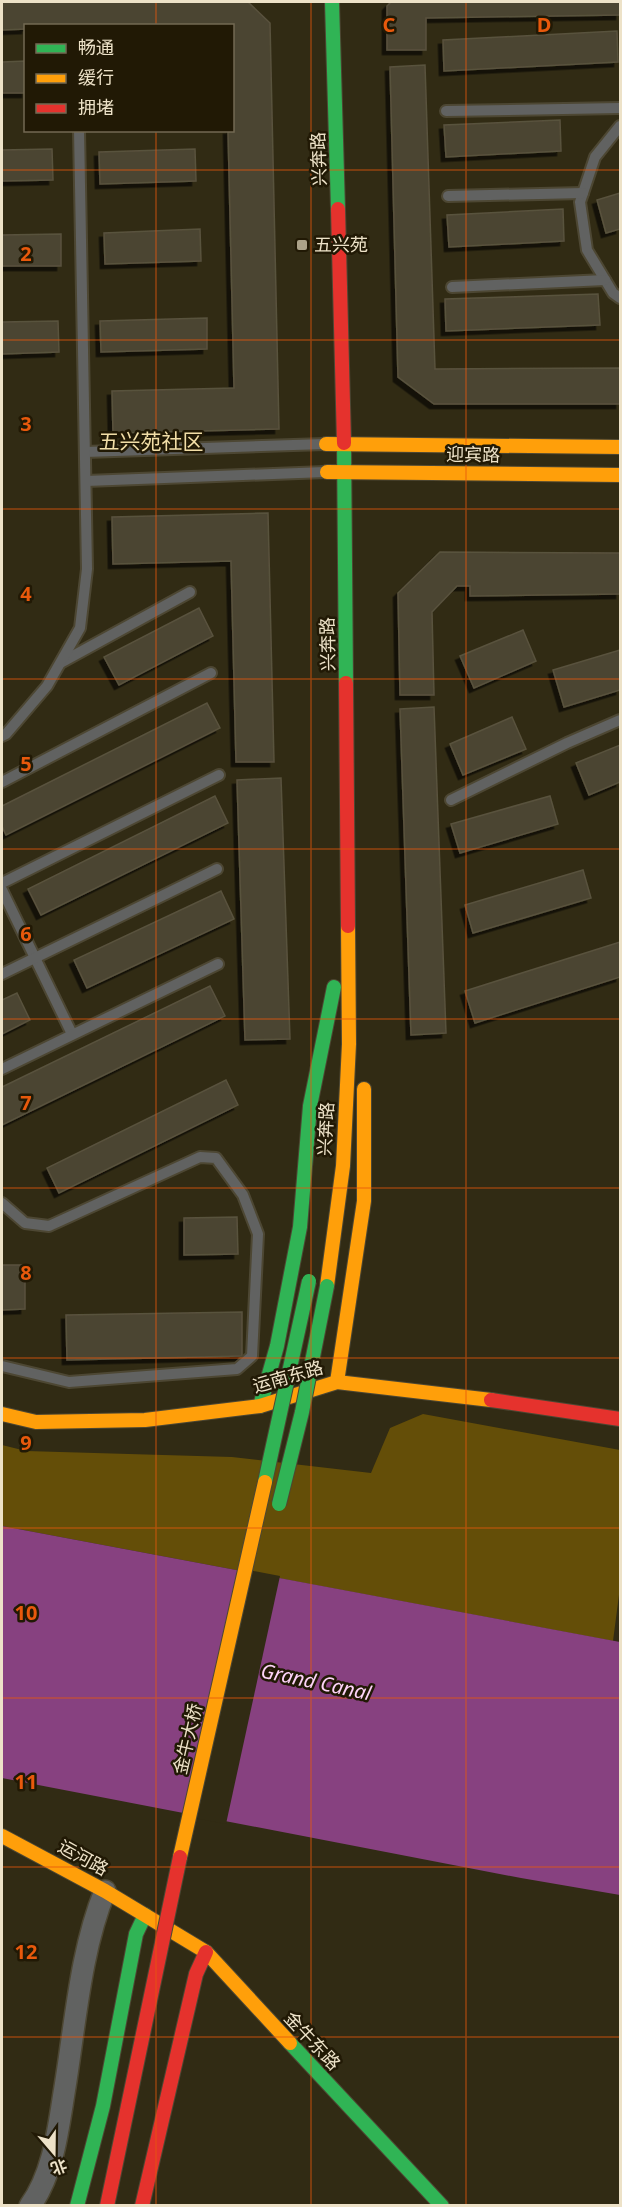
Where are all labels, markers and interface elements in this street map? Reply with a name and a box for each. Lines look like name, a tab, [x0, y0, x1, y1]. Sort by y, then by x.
text: C	[383, 11, 396, 38]
text: D	[537, 11, 551, 38]
legend	[24, 24, 234, 132]
text: 畅通	[78, 35, 114, 59]
text: 缓行	[78, 65, 114, 89]
text: 拥堵	[78, 95, 114, 119]
street label: 兴奔路	[305, 132, 331, 186]
place label: 五兴苑	[314, 232, 368, 256]
marker: 五兴苑	[295, 238, 309, 252]
text: 2	[20, 240, 32, 267]
text: 3	[20, 410, 32, 437]
district label: 五兴苑社区	[99, 427, 204, 455]
street label: 迎宾路	[446, 442, 500, 466]
text: 4	[20, 580, 32, 607]
street label: 兴奔路	[315, 617, 339, 671]
text: 5	[20, 750, 32, 777]
text: 6	[20, 920, 32, 947]
text: 7	[20, 1089, 32, 1116]
street label: 兴奔路	[312, 1101, 338, 1157]
text: 8	[20, 1259, 32, 1286]
street label: 运南东路	[250, 1355, 326, 1397]
text: 9	[20, 1429, 32, 1456]
text: 10	[15, 1599, 37, 1626]
water label: Grand Canal	[258, 1657, 375, 1707]
street label: 金牛大桥	[167, 1701, 207, 1777]
text: 11	[15, 1768, 37, 1795]
street label: 运河路	[54, 1834, 113, 1881]
text: 12	[15, 1938, 37, 1965]
street label: 金牛东路	[279, 2006, 346, 2075]
north arrow	[24, 2123, 84, 2183]
text: 北	[48, 2154, 70, 2180]

